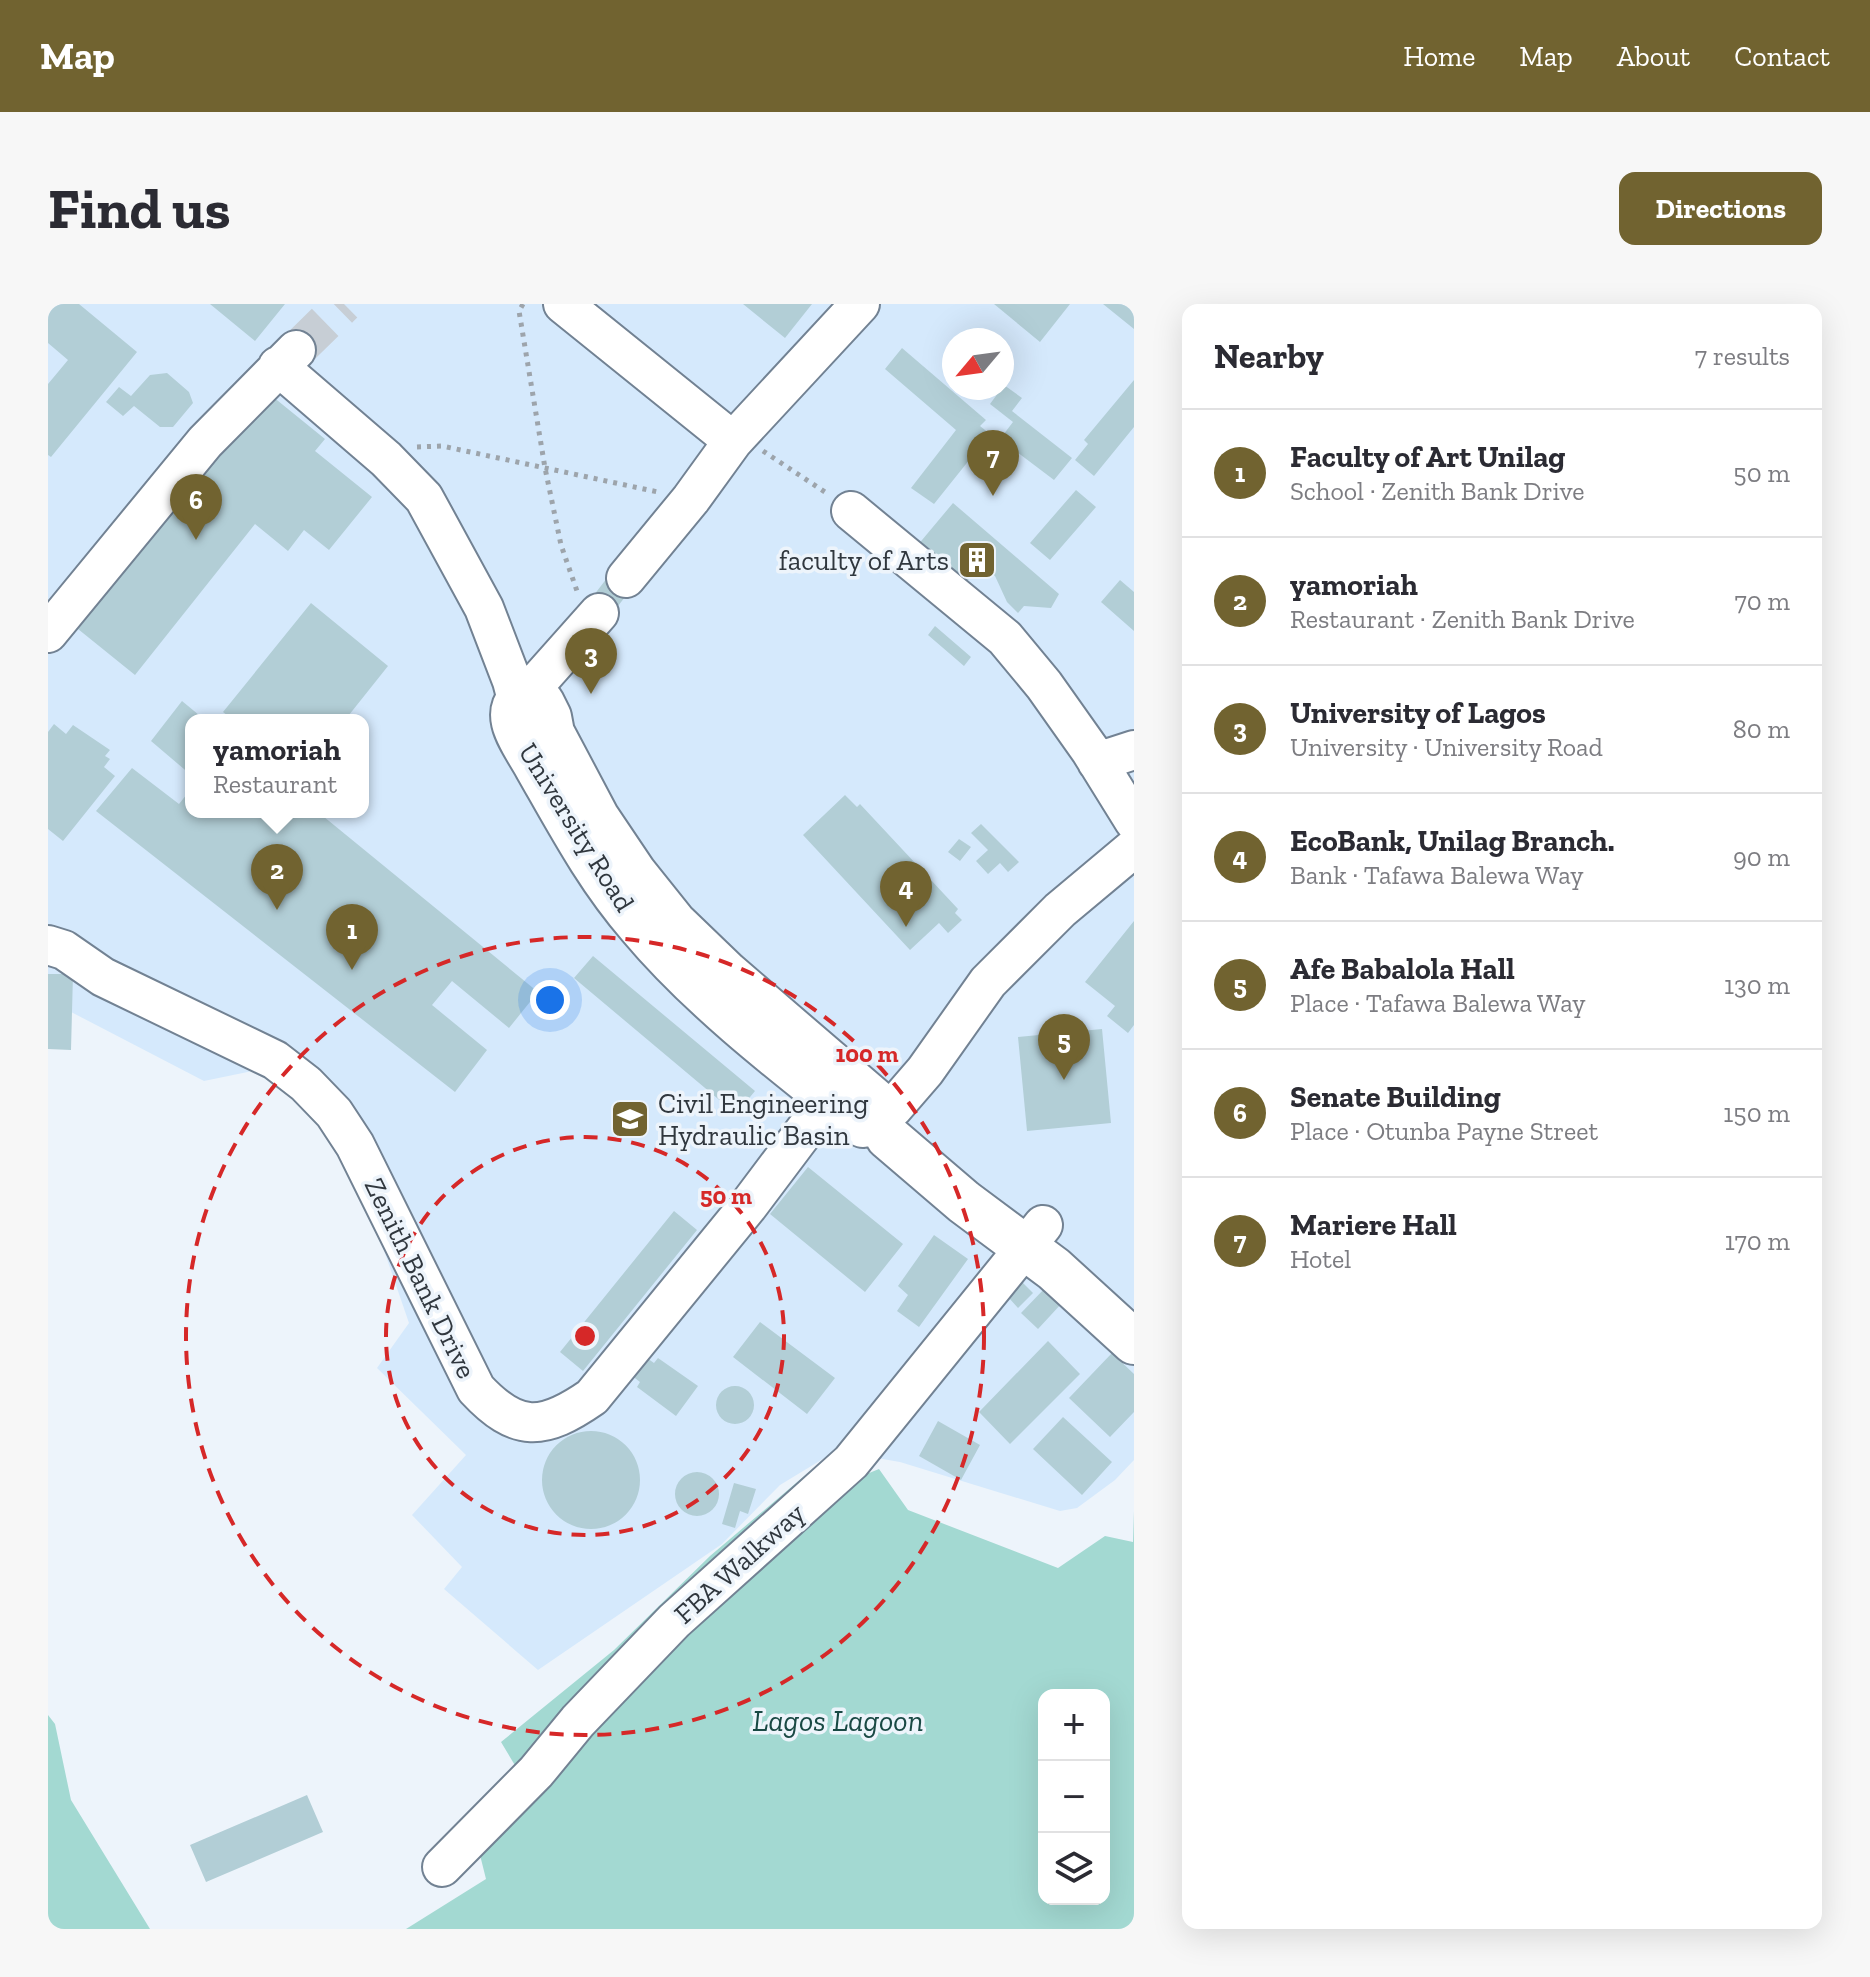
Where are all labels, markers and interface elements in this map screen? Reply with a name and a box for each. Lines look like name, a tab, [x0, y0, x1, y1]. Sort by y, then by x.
text: Map	[40, 33, 115, 79]
text: Home	[1403, 40, 1475, 73]
text: Map	[1519, 40, 1573, 73]
text: About	[1617, 40, 1690, 73]
text: Contact	[1734, 40, 1830, 73]
button: Directions	[1619, 172, 1822, 245]
text: Find us	[48, 175, 231, 242]
north arrow	[942, 328, 1014, 400]
text: Nearby	[1214, 336, 1324, 377]
text: 7 results	[1695, 340, 1790, 372]
pin: 7	[967, 430, 1019, 496]
text: Faculty of Art Unilag	[1290, 439, 1565, 475]
text: 1	[1235, 457, 1245, 489]
text: 50 m	[1733, 457, 1790, 489]
pin: 6	[170, 474, 222, 540]
text: School · Zenith Bank Drive	[1290, 475, 1585, 507]
building icon: faculty of Arts	[956, 539, 998, 581]
place label: faculty of Arts	[779, 544, 949, 577]
text: yamoriah	[1290, 567, 1418, 603]
text: 2	[1233, 585, 1247, 617]
text: 70 m	[1734, 585, 1790, 617]
text: Restaurant · Zenith Bank Drive	[1290, 603, 1635, 635]
pin: 3	[565, 628, 617, 694]
text: University of Lagos	[1290, 695, 1546, 731]
text: 3	[1233, 713, 1247, 745]
text: 80 m	[1733, 713, 1790, 745]
popup	[185, 714, 369, 818]
text: University · University Road	[1290, 731, 1603, 763]
text: yamoriah	[213, 732, 341, 768]
street label: University Road	[512, 737, 642, 918]
text: Restaurant	[213, 768, 337, 800]
text: EcoBank, Unilag Branch.	[1290, 823, 1615, 859]
text: 4	[1233, 841, 1247, 873]
text: 90 m	[1733, 841, 1790, 873]
pin: 2	[251, 844, 303, 910]
text: Bank · Tafawa Balewa Way	[1290, 859, 1584, 891]
pin: 4	[880, 861, 932, 927]
pin: 1	[326, 904, 378, 970]
text: Afe Babalola Hall	[1290, 951, 1515, 987]
text: 5	[1233, 969, 1247, 1001]
text: 130 m	[1724, 969, 1790, 1001]
your location	[530, 980, 570, 1020]
text: Place · Tafawa Balewa Way	[1290, 987, 1585, 1019]
pin: 5	[1038, 1014, 1090, 1080]
text: 100 m	[836, 1039, 898, 1068]
text: Senate Building	[1290, 1079, 1501, 1115]
place label: Civil Engineering Hydraulic Basin	[658, 1087, 869, 1152]
text: 6	[1233, 1097, 1247, 1129]
text: 150 m	[1723, 1097, 1790, 1129]
school or university icon: Civil Engineering Hydraulic Basin	[609, 1098, 651, 1140]
text: Place · Otunba Payne Street	[1290, 1115, 1598, 1147]
street label: Zenith Bank Drive	[358, 1173, 483, 1384]
text: 50 m	[700, 1181, 752, 1210]
text: Mariere Hall	[1290, 1207, 1457, 1243]
text: 7	[1234, 1225, 1246, 1257]
text: 170 m	[1725, 1225, 1790, 1257]
text: Hotel	[1290, 1243, 1351, 1275]
centre of rings	[571, 1322, 599, 1350]
street label: FBA Walkway	[667, 1496, 812, 1630]
map controls	[1038, 1689, 1110, 1905]
button: +	[1038, 1689, 1110, 1761]
water label: Lagos Lagoon	[753, 1703, 923, 1739]
button: −	[1038, 1761, 1110, 1833]
button: layers	[1038, 1833, 1110, 1905]

